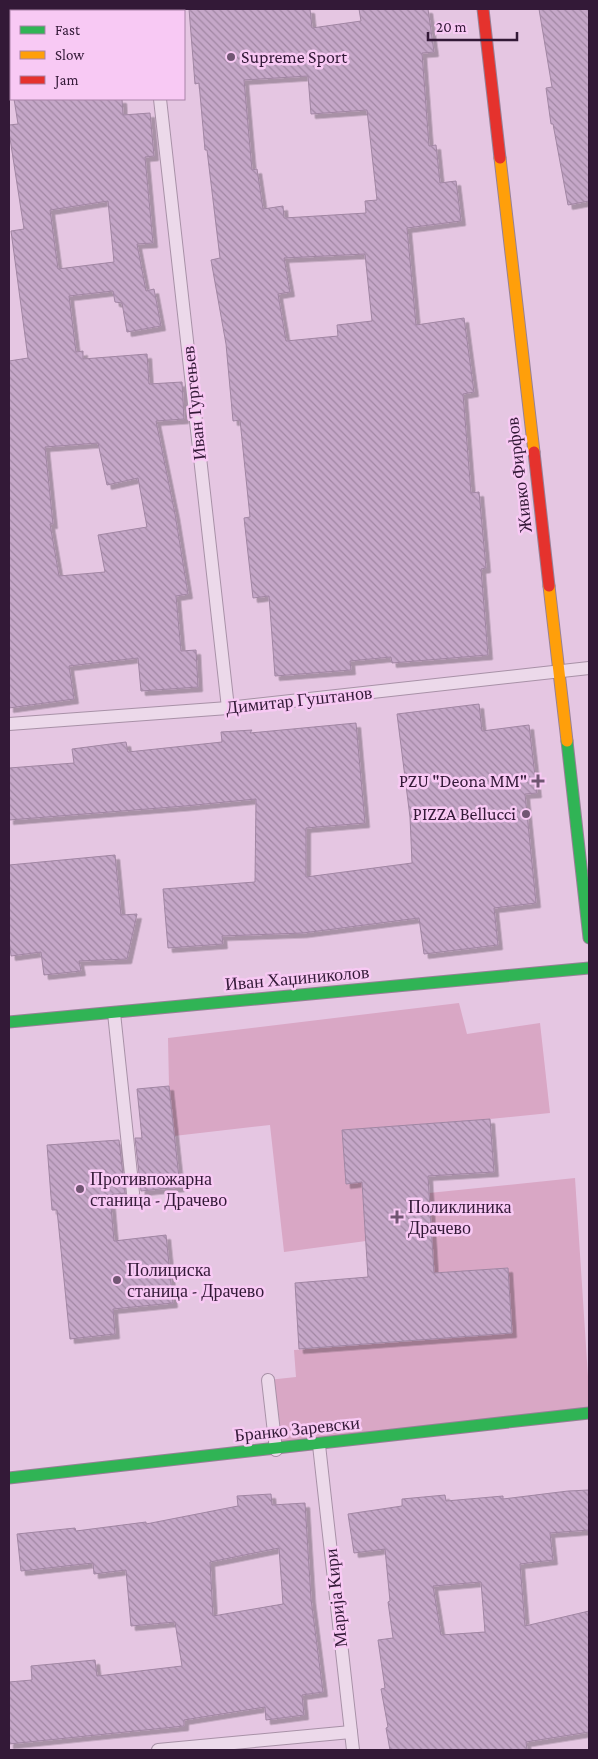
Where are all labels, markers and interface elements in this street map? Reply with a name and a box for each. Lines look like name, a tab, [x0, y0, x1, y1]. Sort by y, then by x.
legend	[10, 10, 185, 100]
scale bar	[428, 10, 517, 42]
text: 20 m	[436, 19, 467, 35]
text: Fast	[55, 22, 81, 38]
text: Slow	[55, 47, 85, 63]
place label: Supreme Sport	[241, 47, 348, 67]
marker: Supreme Sport	[225, 51, 237, 63]
text: Jam	[53, 72, 78, 89]
street label: Иван Тургењев	[178, 345, 210, 461]
street label: Живко Фирфов	[502, 416, 536, 534]
street label: Димитар Гуштанов	[225, 682, 373, 718]
place label: PZU "Deona MM"	[399, 771, 527, 791]
marker: PZU "Deona MM"	[531, 774, 545, 788]
place label: PIZZA Bellucci	[413, 804, 516, 824]
marker: PIZZA Bellucci	[520, 808, 532, 820]
street label: Иван Хаџиниколов	[224, 962, 370, 994]
place label: Противпожарна станица - Драчево	[90, 1169, 227, 1210]
marker: Противпожарна станица - Драчево	[74, 1183, 86, 1195]
place label: Поликлиника Драчево	[408, 1197, 511, 1238]
marker: Поликлиника Драчево	[390, 1210, 404, 1224]
place label: Полициска станица - Драчево	[127, 1260, 264, 1301]
marker: Полициска станица - Драчево	[111, 1274, 123, 1286]
street label: Бранко Заревски	[233, 1412, 361, 1446]
street label: Марија Кири	[321, 1547, 351, 1648]

